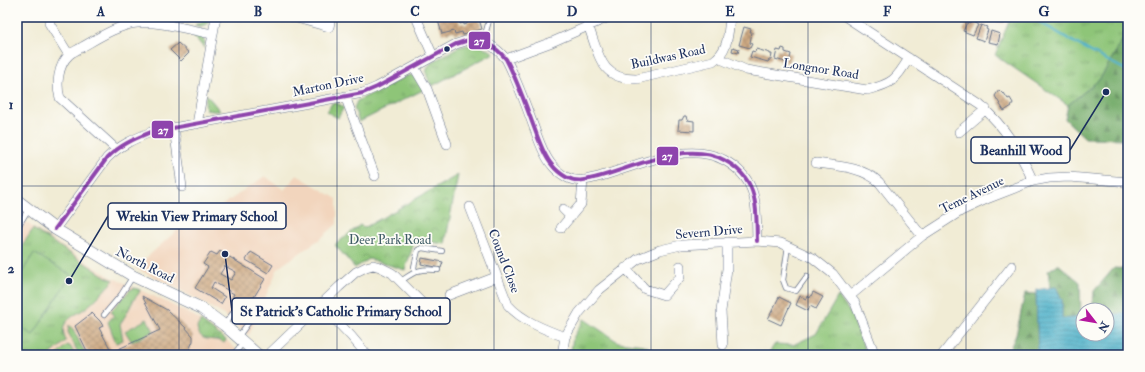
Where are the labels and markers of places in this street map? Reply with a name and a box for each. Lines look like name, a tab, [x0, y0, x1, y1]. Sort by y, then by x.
unlabelled marker	[442, 44, 452, 54]
callout: Beanhill Wood	[971, 137, 1070, 163]
callout: Wrekin View Primary School	[108, 203, 286, 229]
callout: St Patrick's Catholic Primary School	[232, 298, 450, 324]

